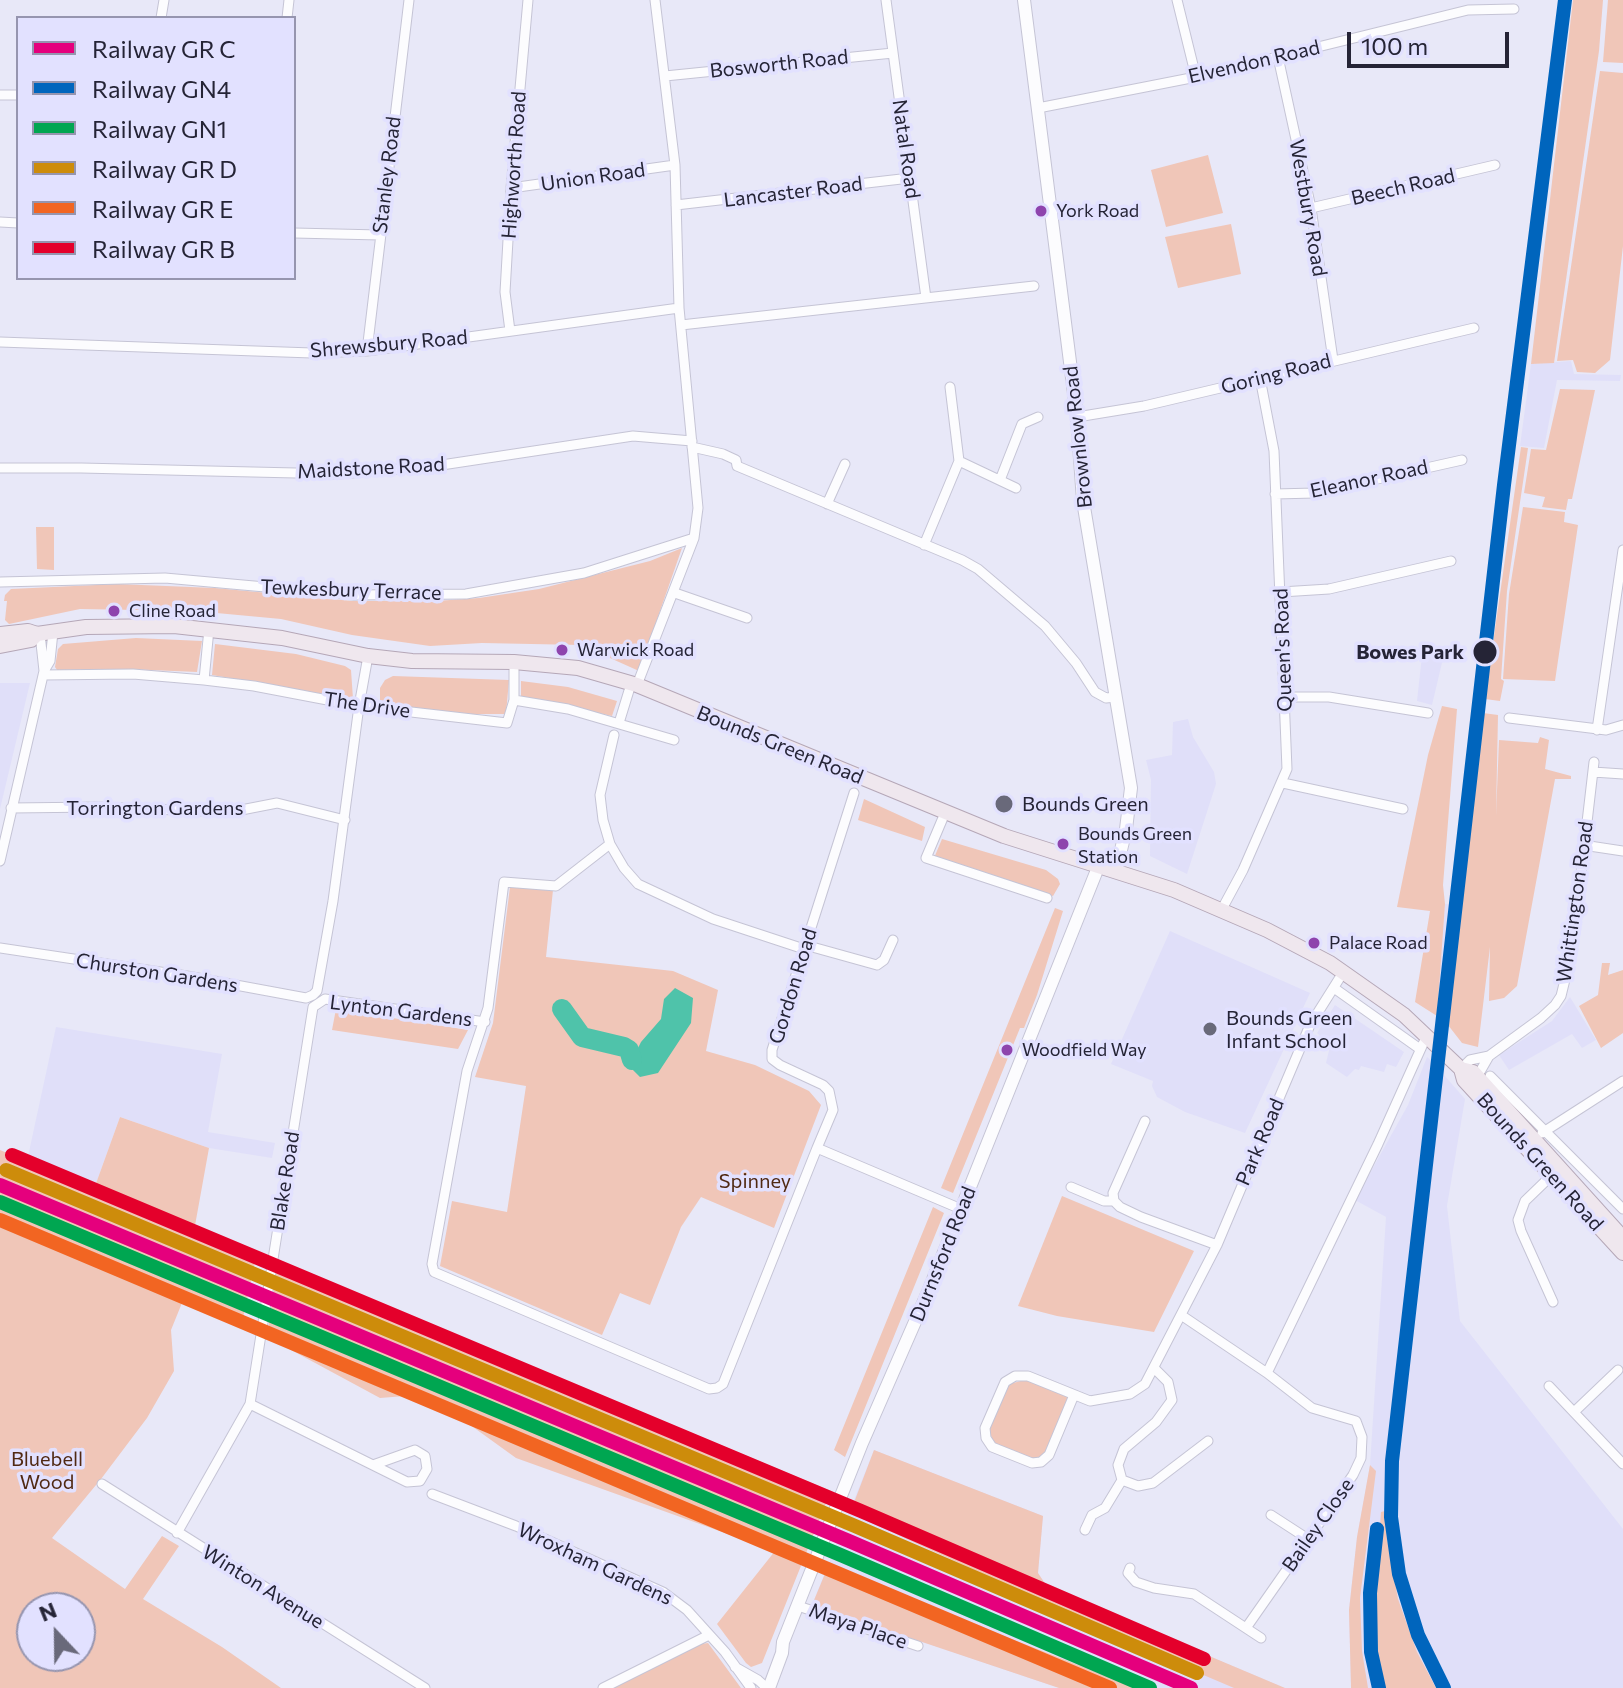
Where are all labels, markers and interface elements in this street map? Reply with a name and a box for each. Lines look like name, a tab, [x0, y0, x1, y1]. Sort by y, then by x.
legend	[16, 16, 296, 280]
scale bar	[1351, 16, 1513, 66]
text: 100 m	[1361, 31, 1428, 60]
text: Railway GR C	[92, 34, 236, 63]
street label: Elvendon Road	[1186, 35, 1322, 89]
street label: Bosworth Road	[708, 45, 850, 83]
text: Railway GN4	[92, 74, 231, 103]
street label: Highworth Road	[497, 90, 531, 240]
street label: Natal Road	[887, 98, 925, 200]
text: Railway GN1	[92, 114, 227, 143]
street label: Stanley Road	[368, 115, 406, 235]
street label: Westbury Road	[1284, 138, 1332, 278]
text: Railway GR D	[92, 154, 237, 183]
street label: Union Road	[539, 158, 647, 196]
street label: Beech Road	[1349, 163, 1457, 211]
street label: Lancaster Road	[722, 172, 864, 212]
text: Railway GR E	[92, 194, 234, 223]
place label: York Road	[1056, 200, 1139, 222]
marker: York Road	[1033, 203, 1049, 219]
text: Railway GR B	[92, 234, 235, 263]
street label: Shrewsbury Road	[309, 325, 469, 363]
street label: Goring Road	[1218, 349, 1334, 399]
street label: Brownlow Road	[1059, 365, 1097, 509]
street label: Maidstone Road	[297, 452, 445, 484]
street label: Eleanor Road	[1308, 455, 1430, 503]
street label: Tewkesbury Terrace	[260, 575, 442, 605]
street label: Queen's Road	[1269, 588, 1297, 712]
place label: Cline Road	[129, 600, 216, 622]
marker: Cline Road	[106, 603, 122, 619]
marker: Bowes Park	[1471, 638, 1499, 666]
place label: Warwick Road	[577, 639, 694, 661]
place label: Bowes Park	[1356, 640, 1464, 664]
marker: Warwick Road	[554, 642, 570, 658]
street label: The Drive	[322, 687, 412, 723]
street label: Bounds Green Road	[693, 701, 867, 789]
place label: Bounds Green	[1022, 792, 1149, 816]
marker: Bounds Green	[993, 793, 1015, 815]
street label: Torrington Gardens	[66, 796, 244, 820]
street label: Whittington Road	[1552, 820, 1598, 984]
place label: Bounds Green Station	[1078, 823, 1192, 866]
marker: Bounds Green Station	[1055, 836, 1071, 852]
street label: Gordon Road	[764, 925, 822, 1047]
place label: Palace Road	[1329, 932, 1428, 954]
marker: Palace Road	[1306, 935, 1322, 951]
street label: Churston Gardens	[74, 948, 240, 998]
street label: Lynton Gardens	[328, 990, 474, 1032]
place label: Bounds Green Infant School	[1226, 1006, 1353, 1053]
marker: Bounds Green Infant School	[1201, 1020, 1219, 1038]
place label: Woodfield Way	[1022, 1039, 1147, 1061]
marker: Woodfield Way	[999, 1042, 1015, 1058]
street label: Bounds Green Road	[1472, 1088, 1608, 1236]
street label: Park Road	[1231, 1095, 1289, 1189]
street label: Blake Road	[265, 1130, 305, 1232]
park label: Spinney	[719, 1169, 791, 1193]
street label: Durnsford Road	[905, 1183, 981, 1325]
park label: Bluebell Wood	[11, 1447, 83, 1494]
street label: Bailey Close	[1277, 1474, 1359, 1576]
street label: Wroxham Gardens	[514, 1518, 676, 1610]
street label: Winton Avenue	[198, 1540, 328, 1634]
north arrow	[16, 1592, 96, 1672]
text: N	[35, 1596, 60, 1627]
street label: Maya Place	[806, 1598, 910, 1654]

